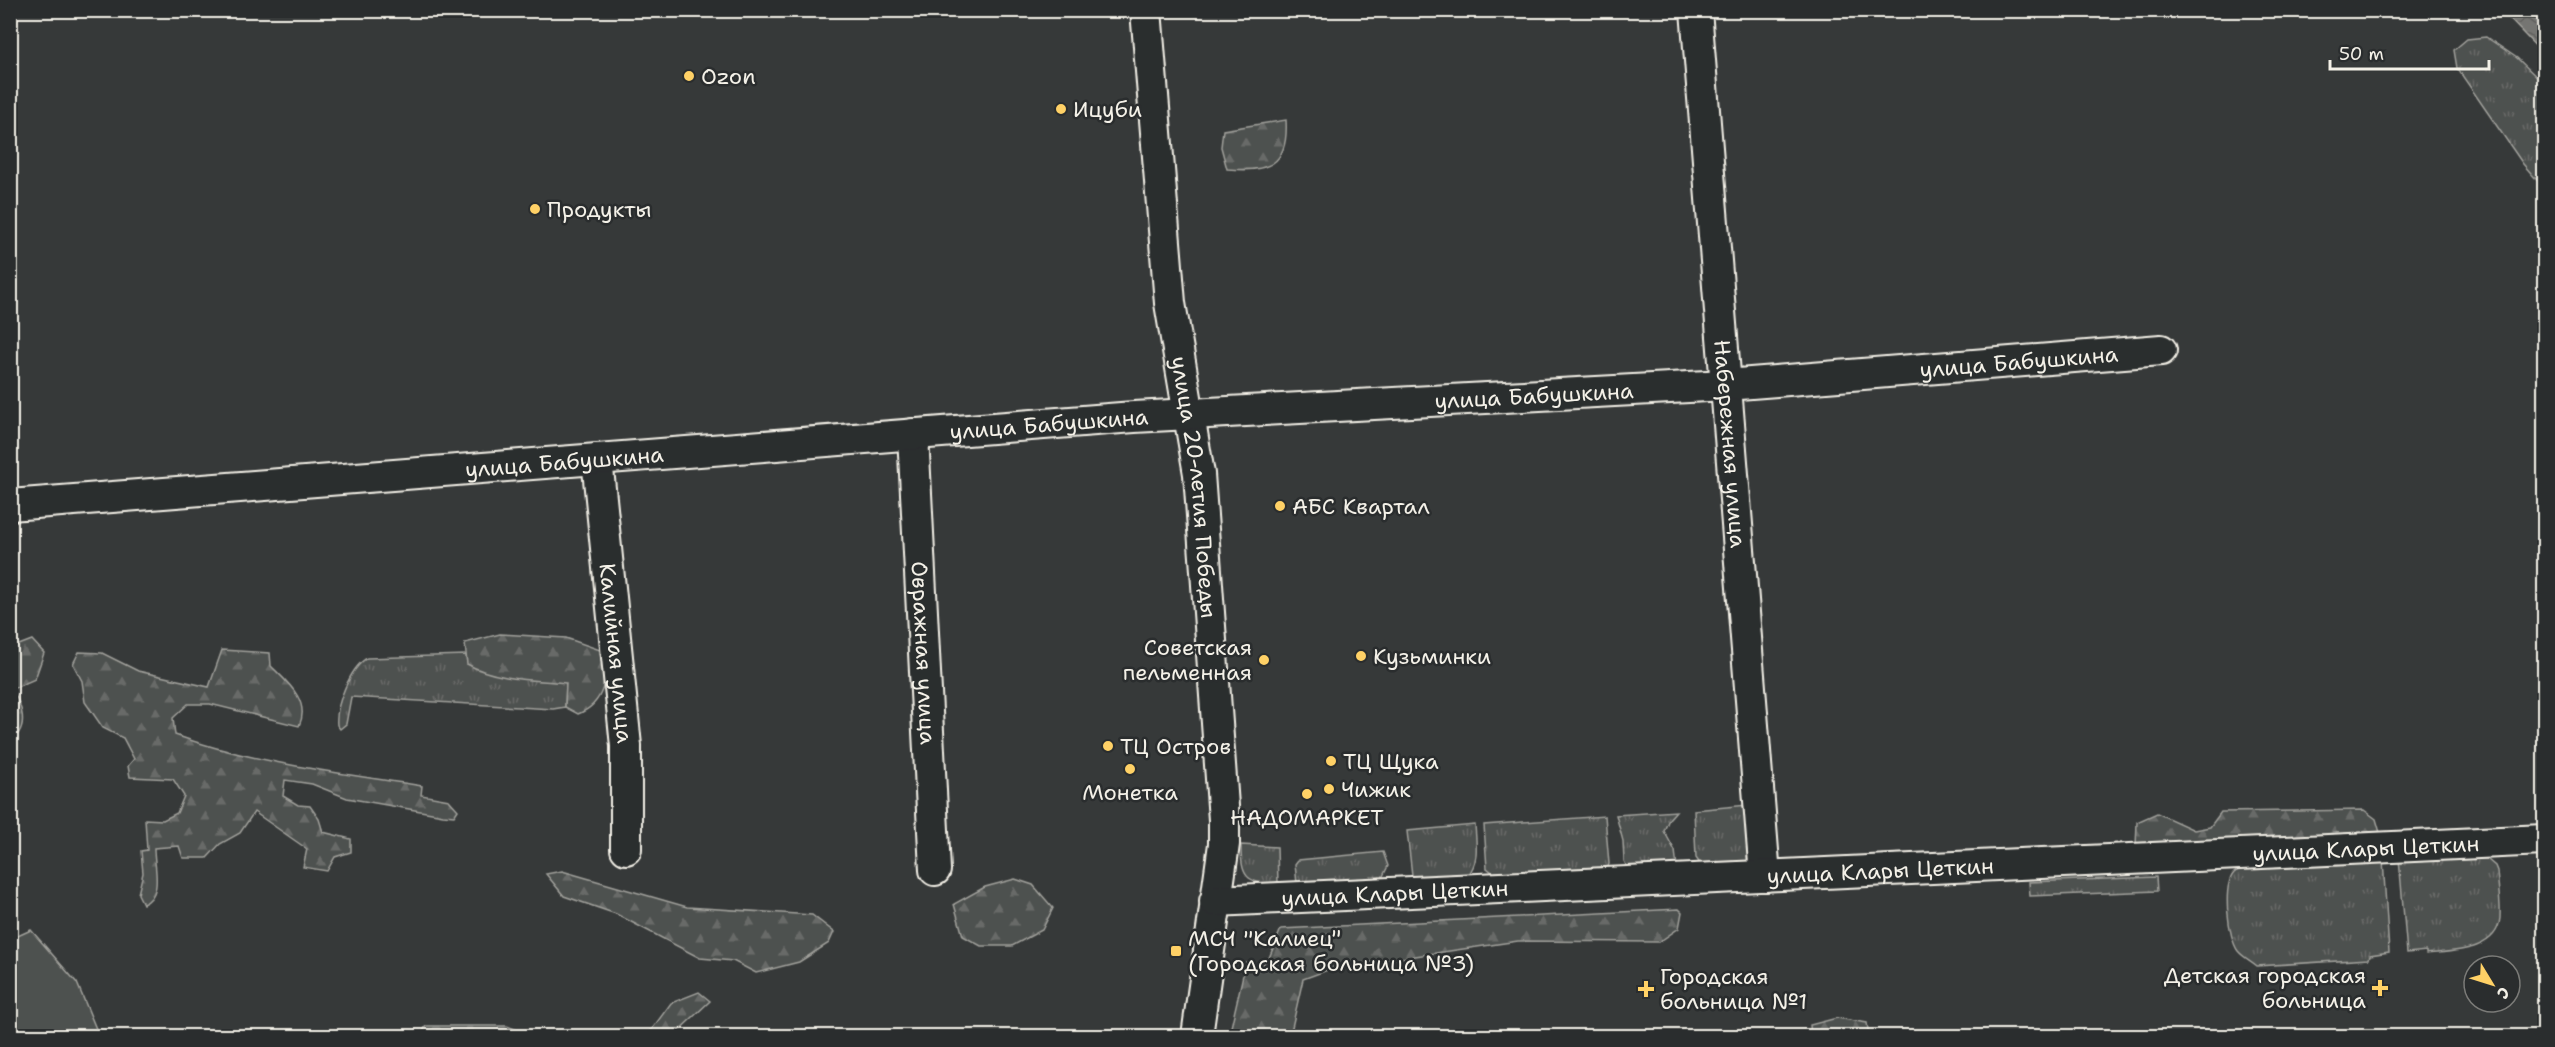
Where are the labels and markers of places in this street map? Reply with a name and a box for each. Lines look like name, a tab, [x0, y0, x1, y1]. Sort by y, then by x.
place label: Ozon	[701, 62, 756, 91]
marker: Ozon	[682, 69, 696, 83]
place label: Ицуби	[1073, 95, 1142, 124]
marker: Ицуби	[1054, 102, 1068, 116]
place label: Продукты	[547, 195, 652, 224]
marker: Продукты	[528, 202, 542, 216]
place label: АБС Квартал	[1292, 492, 1430, 521]
marker: АБС Квартал	[1273, 499, 1287, 513]
place label: Советская пельменная	[1123, 633, 1252, 687]
place label: Кузьминки	[1373, 642, 1491, 671]
marker: Кузьминки	[1354, 649, 1368, 663]
marker: Советская пельменная	[1257, 653, 1271, 667]
place label: ТЦ Остров	[1120, 732, 1231, 761]
marker: ТЦ Остров	[1101, 739, 1115, 753]
place label: ТЦ Щука	[1343, 747, 1439, 776]
marker: ТЦ Щука	[1324, 754, 1338, 768]
marker: Монетка	[1123, 762, 1137, 776]
place label: Чижик	[1341, 775, 1411, 804]
place label: Монетка	[1082, 778, 1178, 807]
marker: Чижик	[1322, 782, 1336, 796]
marker: НАДОМАРКЕТ	[1300, 787, 1314, 801]
place label: НАДОМАРКЕТ	[1230, 803, 1384, 832]
place label: МСЧ "Калиец" (Городская больница №3)	[1188, 924, 1474, 978]
marker: МСЧ "Калиец" (Городская больница №3)	[1169, 944, 1183, 958]
place label: Детская городская больница	[2164, 961, 2366, 1015]
place label: Городская больница №1	[1660, 962, 1808, 1016]
marker: Детская городская больница	[2371, 979, 2389, 997]
marker: Городская больница №1	[1637, 980, 1655, 998]

